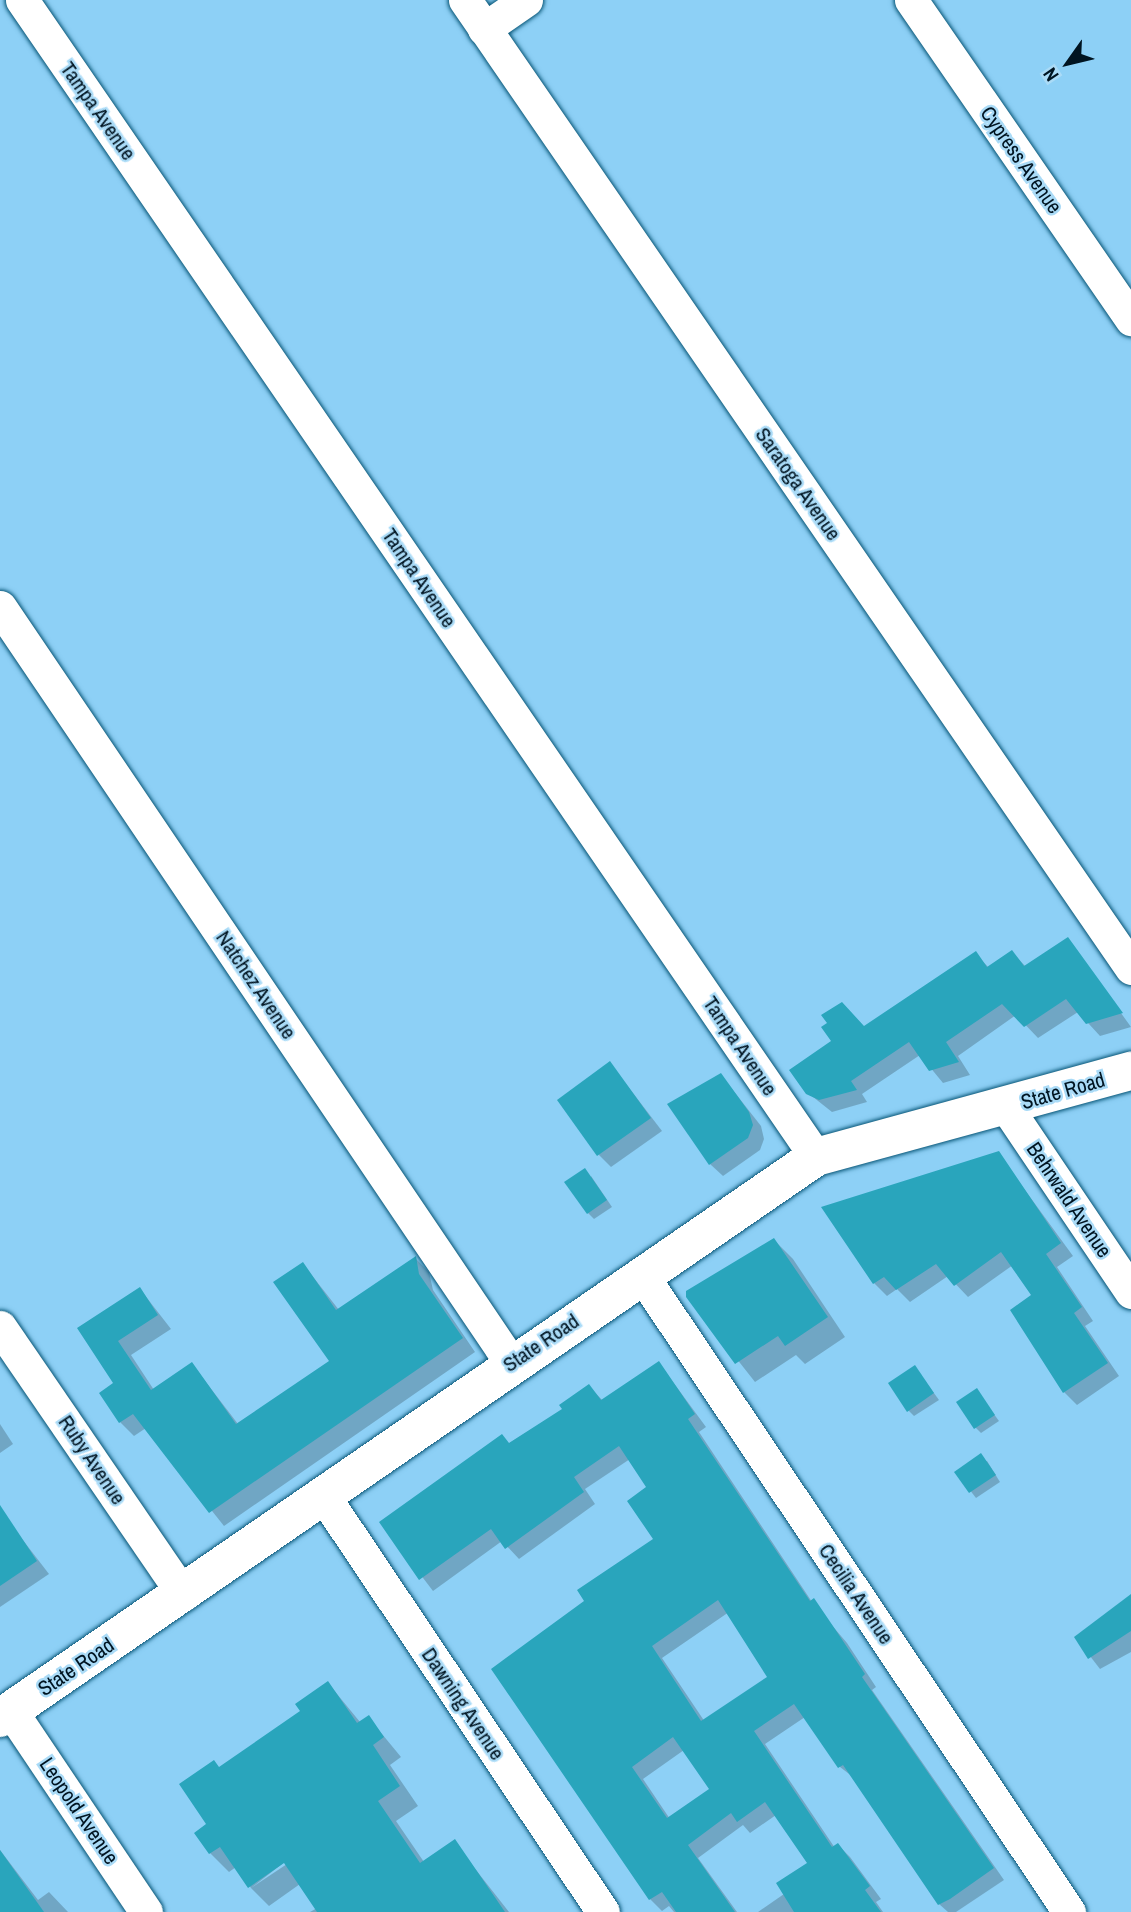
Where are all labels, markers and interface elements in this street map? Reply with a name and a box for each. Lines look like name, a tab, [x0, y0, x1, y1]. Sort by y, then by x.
north arrow	[1033, 28, 1103, 98]
street label: Tampa Avenue	[55, 57, 141, 165]
text: N	[1037, 63, 1065, 87]
street label: Cypress Avenue	[975, 101, 1067, 219]
street label: Saratoga Avenue	[750, 422, 846, 546]
street label: Tampa Avenue	[376, 523, 462, 633]
street label: Natchez Avenue	[210, 926, 302, 1044]
street label: Tampa Avenue	[697, 991, 783, 1101]
street label: State Road	[1018, 1067, 1108, 1115]
street label: Behrwald Avenue	[1021, 1137, 1117, 1263]
street label: State Road	[498, 1308, 584, 1378]
street label: Ruby Avenue	[53, 1410, 131, 1510]
street label: Cecilia Avenue	[813, 1539, 899, 1649]
street label: State Road	[33, 1632, 119, 1702]
street label: Dawning Avenue	[416, 1643, 510, 1765]
street label: Leopold Avenue	[34, 1752, 124, 1870]

